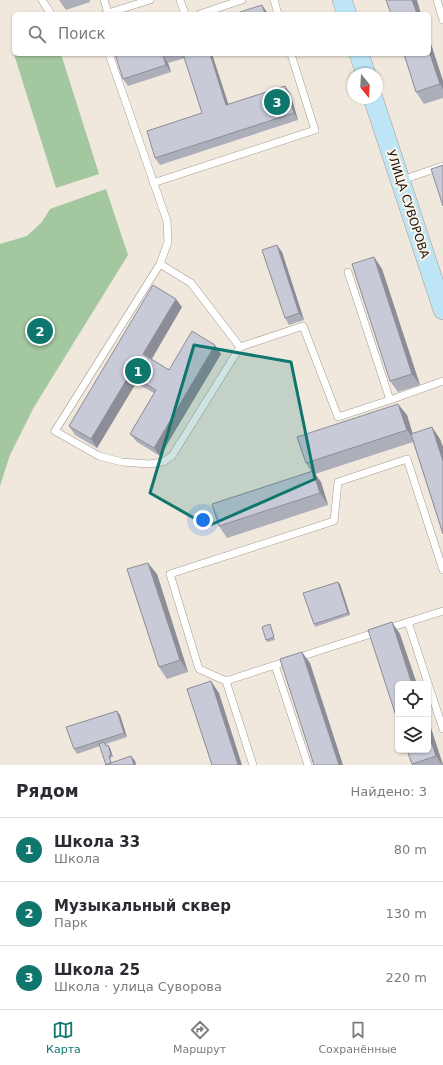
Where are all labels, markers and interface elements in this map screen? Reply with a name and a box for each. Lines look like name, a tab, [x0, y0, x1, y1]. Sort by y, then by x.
search box	[12, 12, 431, 56]
icon: search	[26, 23, 48, 45]
text: Поиск	[58, 25, 106, 43]
north arrow	[347, 68, 383, 104]
pin: 3	[264, 87, 290, 117]
street label: УЛИЦА СУВОРОВА	[384, 148, 432, 261]
pin: 2	[27, 316, 53, 346]
pin: 1	[125, 356, 151, 386]
your location	[193, 510, 213, 530]
map controls	[395, 681, 431, 753]
button: locate	[395, 681, 431, 717]
button: layers	[395, 717, 431, 753]
text: Рядом	[16, 781, 79, 801]
text: Найдено: 3	[351, 784, 427, 799]
text: Школа 33	[54, 833, 140, 851]
text: 1	[24, 842, 34, 857]
text: 80 m	[394, 842, 427, 857]
text: Школа	[54, 851, 100, 866]
text: Музыкальный сквер	[54, 897, 231, 915]
text: 2	[24, 906, 34, 921]
text: 130 m	[385, 906, 427, 921]
text: Парк	[54, 915, 88, 930]
text: Школа 25	[54, 961, 140, 979]
text: 3	[24, 970, 34, 985]
text: 220 m	[385, 970, 427, 985]
text: Школа · улица Суворова	[54, 979, 222, 994]
tab: Карта	[46, 1019, 81, 1056]
tab: Маршрут	[173, 1019, 226, 1056]
tab: Сохранённые	[318, 1019, 397, 1056]

